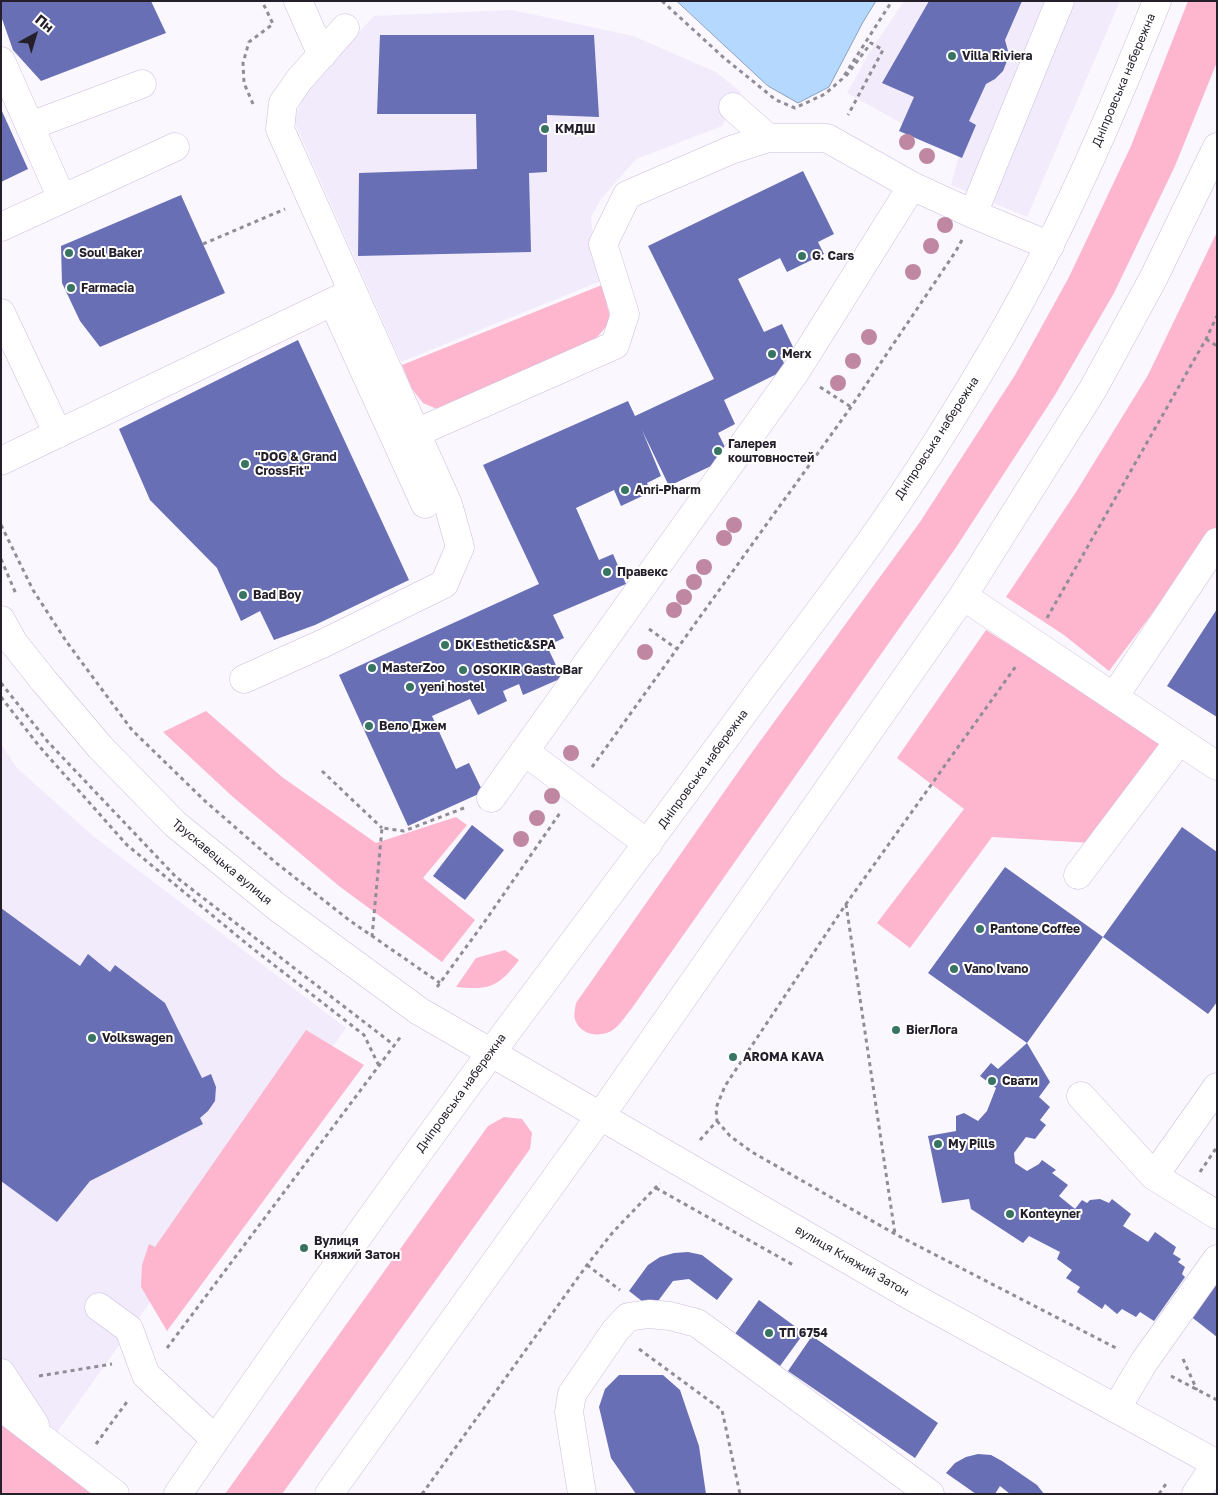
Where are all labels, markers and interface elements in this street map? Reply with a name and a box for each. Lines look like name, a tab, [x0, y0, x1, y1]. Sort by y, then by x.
north arrow	[10, 10, 60, 60]
text: Пн	[32, 10, 57, 36]
street label: Дніпровська набережна	[1089, 11, 1159, 149]
place label: Villa Riviera	[962, 49, 1032, 63]
marker: Villa Riviera	[946, 50, 958, 62]
place label: КМДШ	[555, 122, 595, 136]
marker: КМДШ	[539, 123, 551, 135]
place label: Soul Baker	[79, 246, 142, 260]
marker: Soul Baker	[63, 247, 75, 259]
place label: G. Cars	[812, 249, 854, 263]
marker: G. Cars	[796, 250, 808, 262]
place label: Farmacia	[81, 281, 134, 295]
marker: Farmacia	[65, 282, 77, 294]
place label: Merx	[782, 347, 812, 361]
marker: Merx	[766, 348, 778, 360]
street label: Дніпровська набережна	[892, 374, 982, 502]
place label: Галерея коштовностей	[728, 437, 814, 465]
marker: Галерея коштовностей	[712, 445, 724, 457]
place label: "DOG & Grand CrossFit"	[255, 450, 337, 478]
marker: "DOG & Grand CrossFit"	[239, 458, 251, 470]
place label: Anri-Pharm	[635, 483, 701, 497]
marker: Anri-Pharm	[619, 484, 631, 496]
place label: Правекс	[617, 565, 668, 579]
marker: Правекс	[601, 566, 613, 578]
place label: Bad Boy	[253, 588, 301, 602]
marker: Bad Boy	[237, 589, 249, 601]
place label: DK Esthetic&SPA	[455, 638, 556, 652]
marker: DK Esthetic&SPA	[439, 639, 451, 651]
place label: MasterZoo	[382, 661, 445, 675]
marker: MasterZoo	[366, 662, 378, 674]
place label: OSOKIR GastroBar	[473, 663, 583, 677]
marker: OSOKIR GastroBar	[457, 664, 469, 676]
place label: yeni hostel	[420, 680, 485, 694]
marker: yeni hostel	[404, 681, 416, 693]
street label: Дніпровська набережна	[655, 707, 751, 831]
place label: Вело Джем	[379, 719, 446, 733]
marker: Вело Джем	[363, 720, 375, 732]
street label: Трускавецька вулиця	[169, 816, 275, 908]
place label: Pantone Coffee	[990, 922, 1080, 936]
marker: Pantone Coffee	[974, 923, 986, 935]
place label: Vano Ivano	[964, 962, 1028, 976]
marker: Vano Ivano	[948, 963, 960, 975]
place label: BierЛога	[906, 1023, 958, 1037]
marker: BierЛога	[890, 1024, 902, 1036]
place label: Volkswagen	[102, 1031, 173, 1045]
street label: Дніпровська набережна	[413, 1031, 509, 1155]
marker: Volkswagen	[86, 1032, 98, 1044]
place label: AROMA KAVA	[743, 1050, 824, 1064]
marker: AROMA KAVA	[727, 1051, 739, 1063]
place label: Свати	[1002, 1074, 1038, 1088]
marker: Свати	[986, 1075, 998, 1087]
place label: My Pills	[948, 1137, 995, 1151]
marker: My Pills	[932, 1138, 944, 1150]
place label: Konteyner	[1020, 1207, 1081, 1221]
marker: Konteyner	[1004, 1208, 1016, 1220]
street label: вулиця Княжий Затон	[792, 1222, 912, 1300]
place label: Вулиця Княжий Затон	[314, 1234, 400, 1262]
marker: Вулиця Княжий Затон	[298, 1242, 310, 1254]
place label: ТП 6754	[779, 1326, 828, 1340]
marker: ТП 6754	[763, 1327, 775, 1339]

